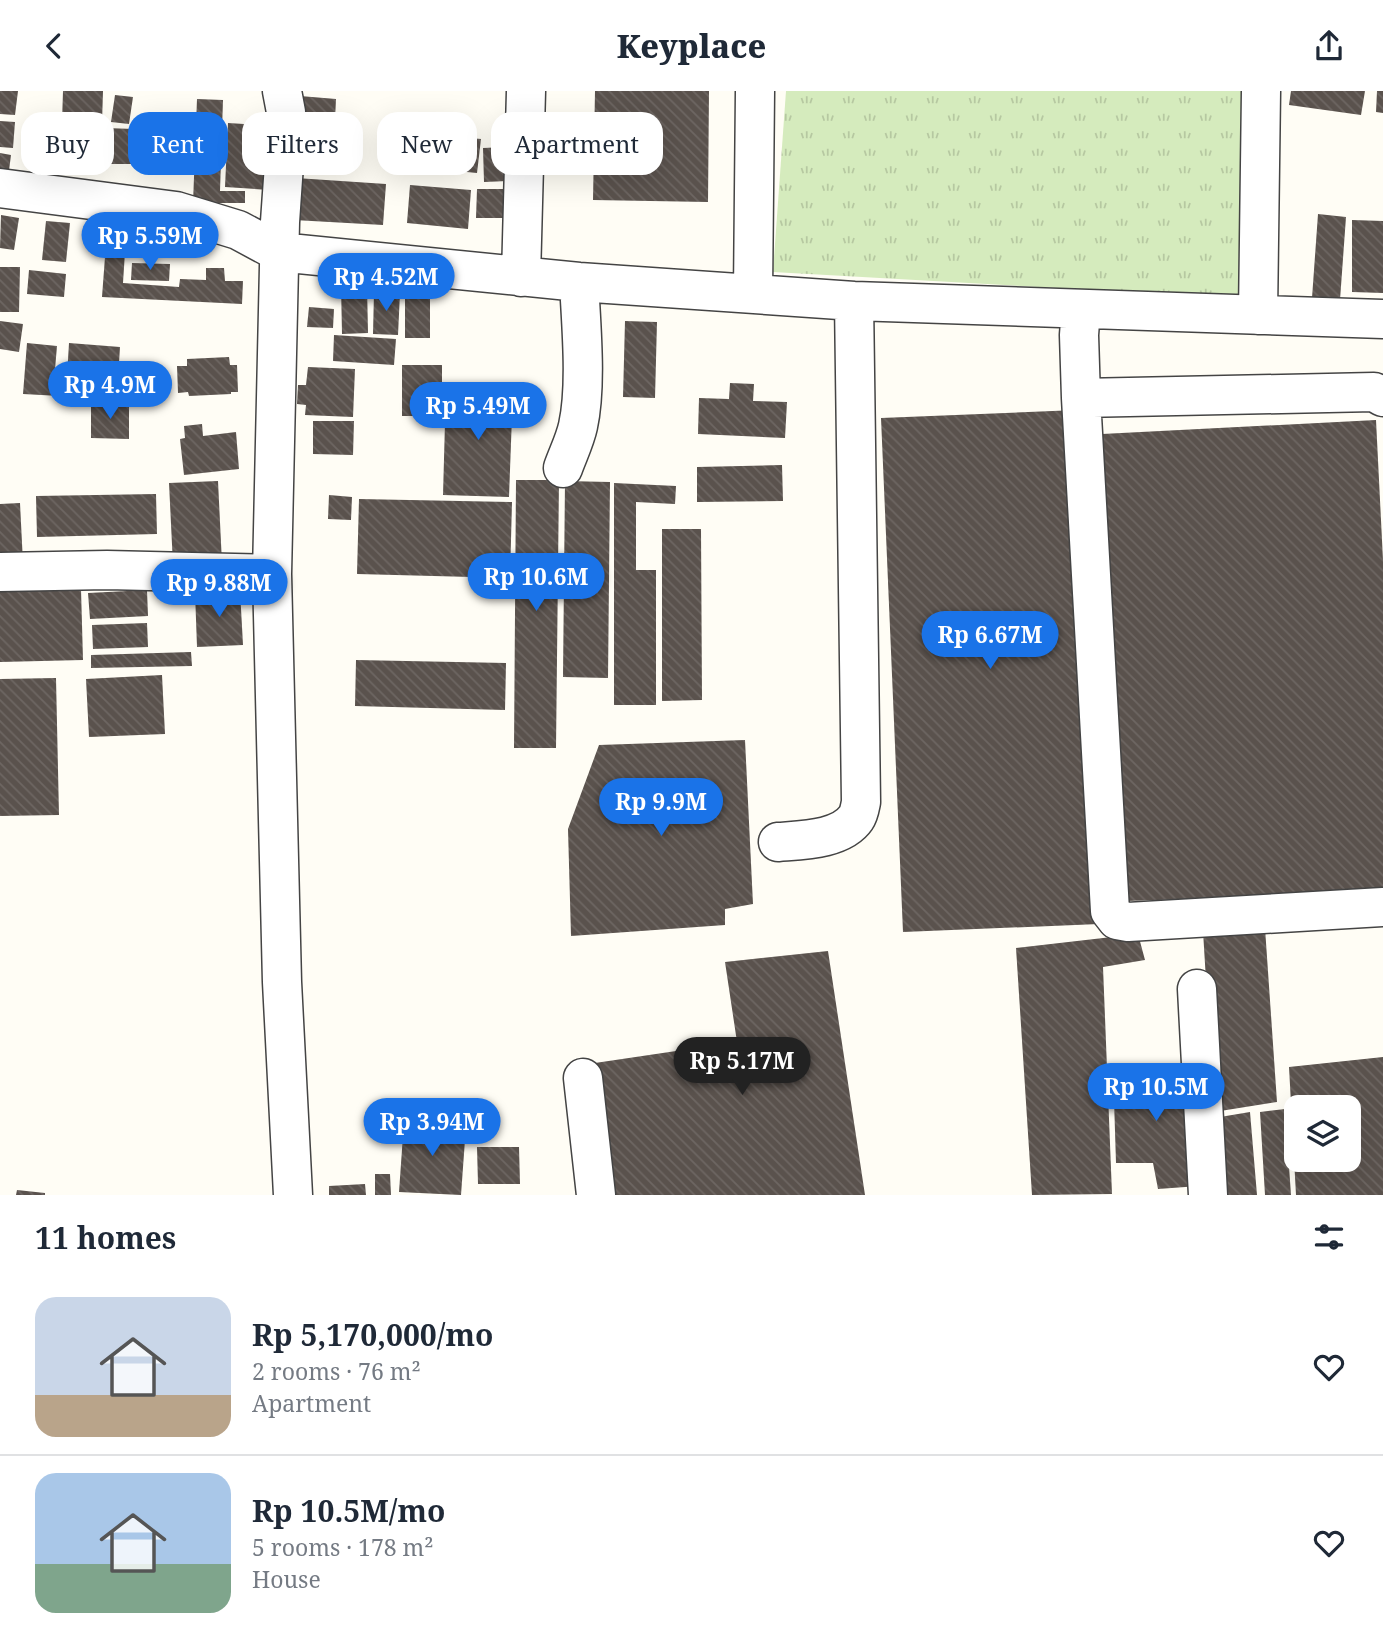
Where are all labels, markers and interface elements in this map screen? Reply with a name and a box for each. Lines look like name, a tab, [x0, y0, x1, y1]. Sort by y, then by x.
text: Keyplace	[617, 24, 766, 67]
icon: back	[35, 27, 73, 65]
icon: share	[1310, 27, 1348, 65]
chip: Buy	[21, 112, 114, 175]
chip: Rent	[128, 112, 228, 175]
chip: Filters	[242, 112, 363, 175]
chip: New	[377, 112, 477, 175]
chip: Apartment	[491, 112, 663, 175]
pin: Rp 5.59M	[78, 213, 222, 272]
text: Rp 5.59M	[98, 219, 202, 251]
pin: Rp 4.52M	[314, 253, 458, 313]
text: Rp 4.52M	[334, 260, 438, 292]
pin: Rp 4.9M	[45, 361, 175, 421]
text: Rp 4.9M	[64, 368, 156, 400]
pin: Rp 5.49M	[406, 383, 550, 442]
text: Rp 5.49M	[426, 389, 530, 421]
pin: Rp 10.6M	[464, 553, 608, 613]
pin: Rp 9.88M	[147, 559, 291, 619]
text: Rp 10.6M	[484, 560, 588, 592]
text: Rp 9.88M	[167, 566, 271, 598]
pin: Rp 6.67M	[918, 611, 1062, 671]
text: Rp 6.67M	[938, 618, 1042, 650]
pin: Rp 9.9M	[596, 779, 726, 838]
text: Rp 9.9M	[615, 785, 707, 817]
pin: Rp 5.17M	[670, 1037, 814, 1097]
text: Rp 5.17M	[690, 1044, 794, 1076]
pin: Rp 10.5M	[1084, 1063, 1228, 1123]
text: Rp 10.5M	[1104, 1070, 1208, 1102]
map controls	[1284, 1095, 1361, 1172]
button: layers	[1284, 1095, 1361, 1172]
pin: Rp 3.94M	[360, 1098, 504, 1158]
text: Rp 3.94M	[380, 1105, 484, 1137]
text: 11 homes	[35, 1217, 176, 1258]
icon: filters	[1310, 1218, 1348, 1256]
text: Rp 5,170,000/mo	[252, 1314, 493, 1355]
icon: home	[91, 1325, 175, 1409]
icon: heart	[1310, 1348, 1348, 1386]
text: 2 rooms · 76 m²	[252, 1355, 421, 1387]
text: Apartment	[252, 1387, 371, 1419]
text: Rp 10.5M/mo	[252, 1490, 445, 1531]
icon: home	[91, 1501, 175, 1585]
icon: heart	[1310, 1524, 1348, 1562]
text: 5 rooms · 178 m²	[252, 1531, 434, 1563]
text: House	[252, 1563, 321, 1595]

